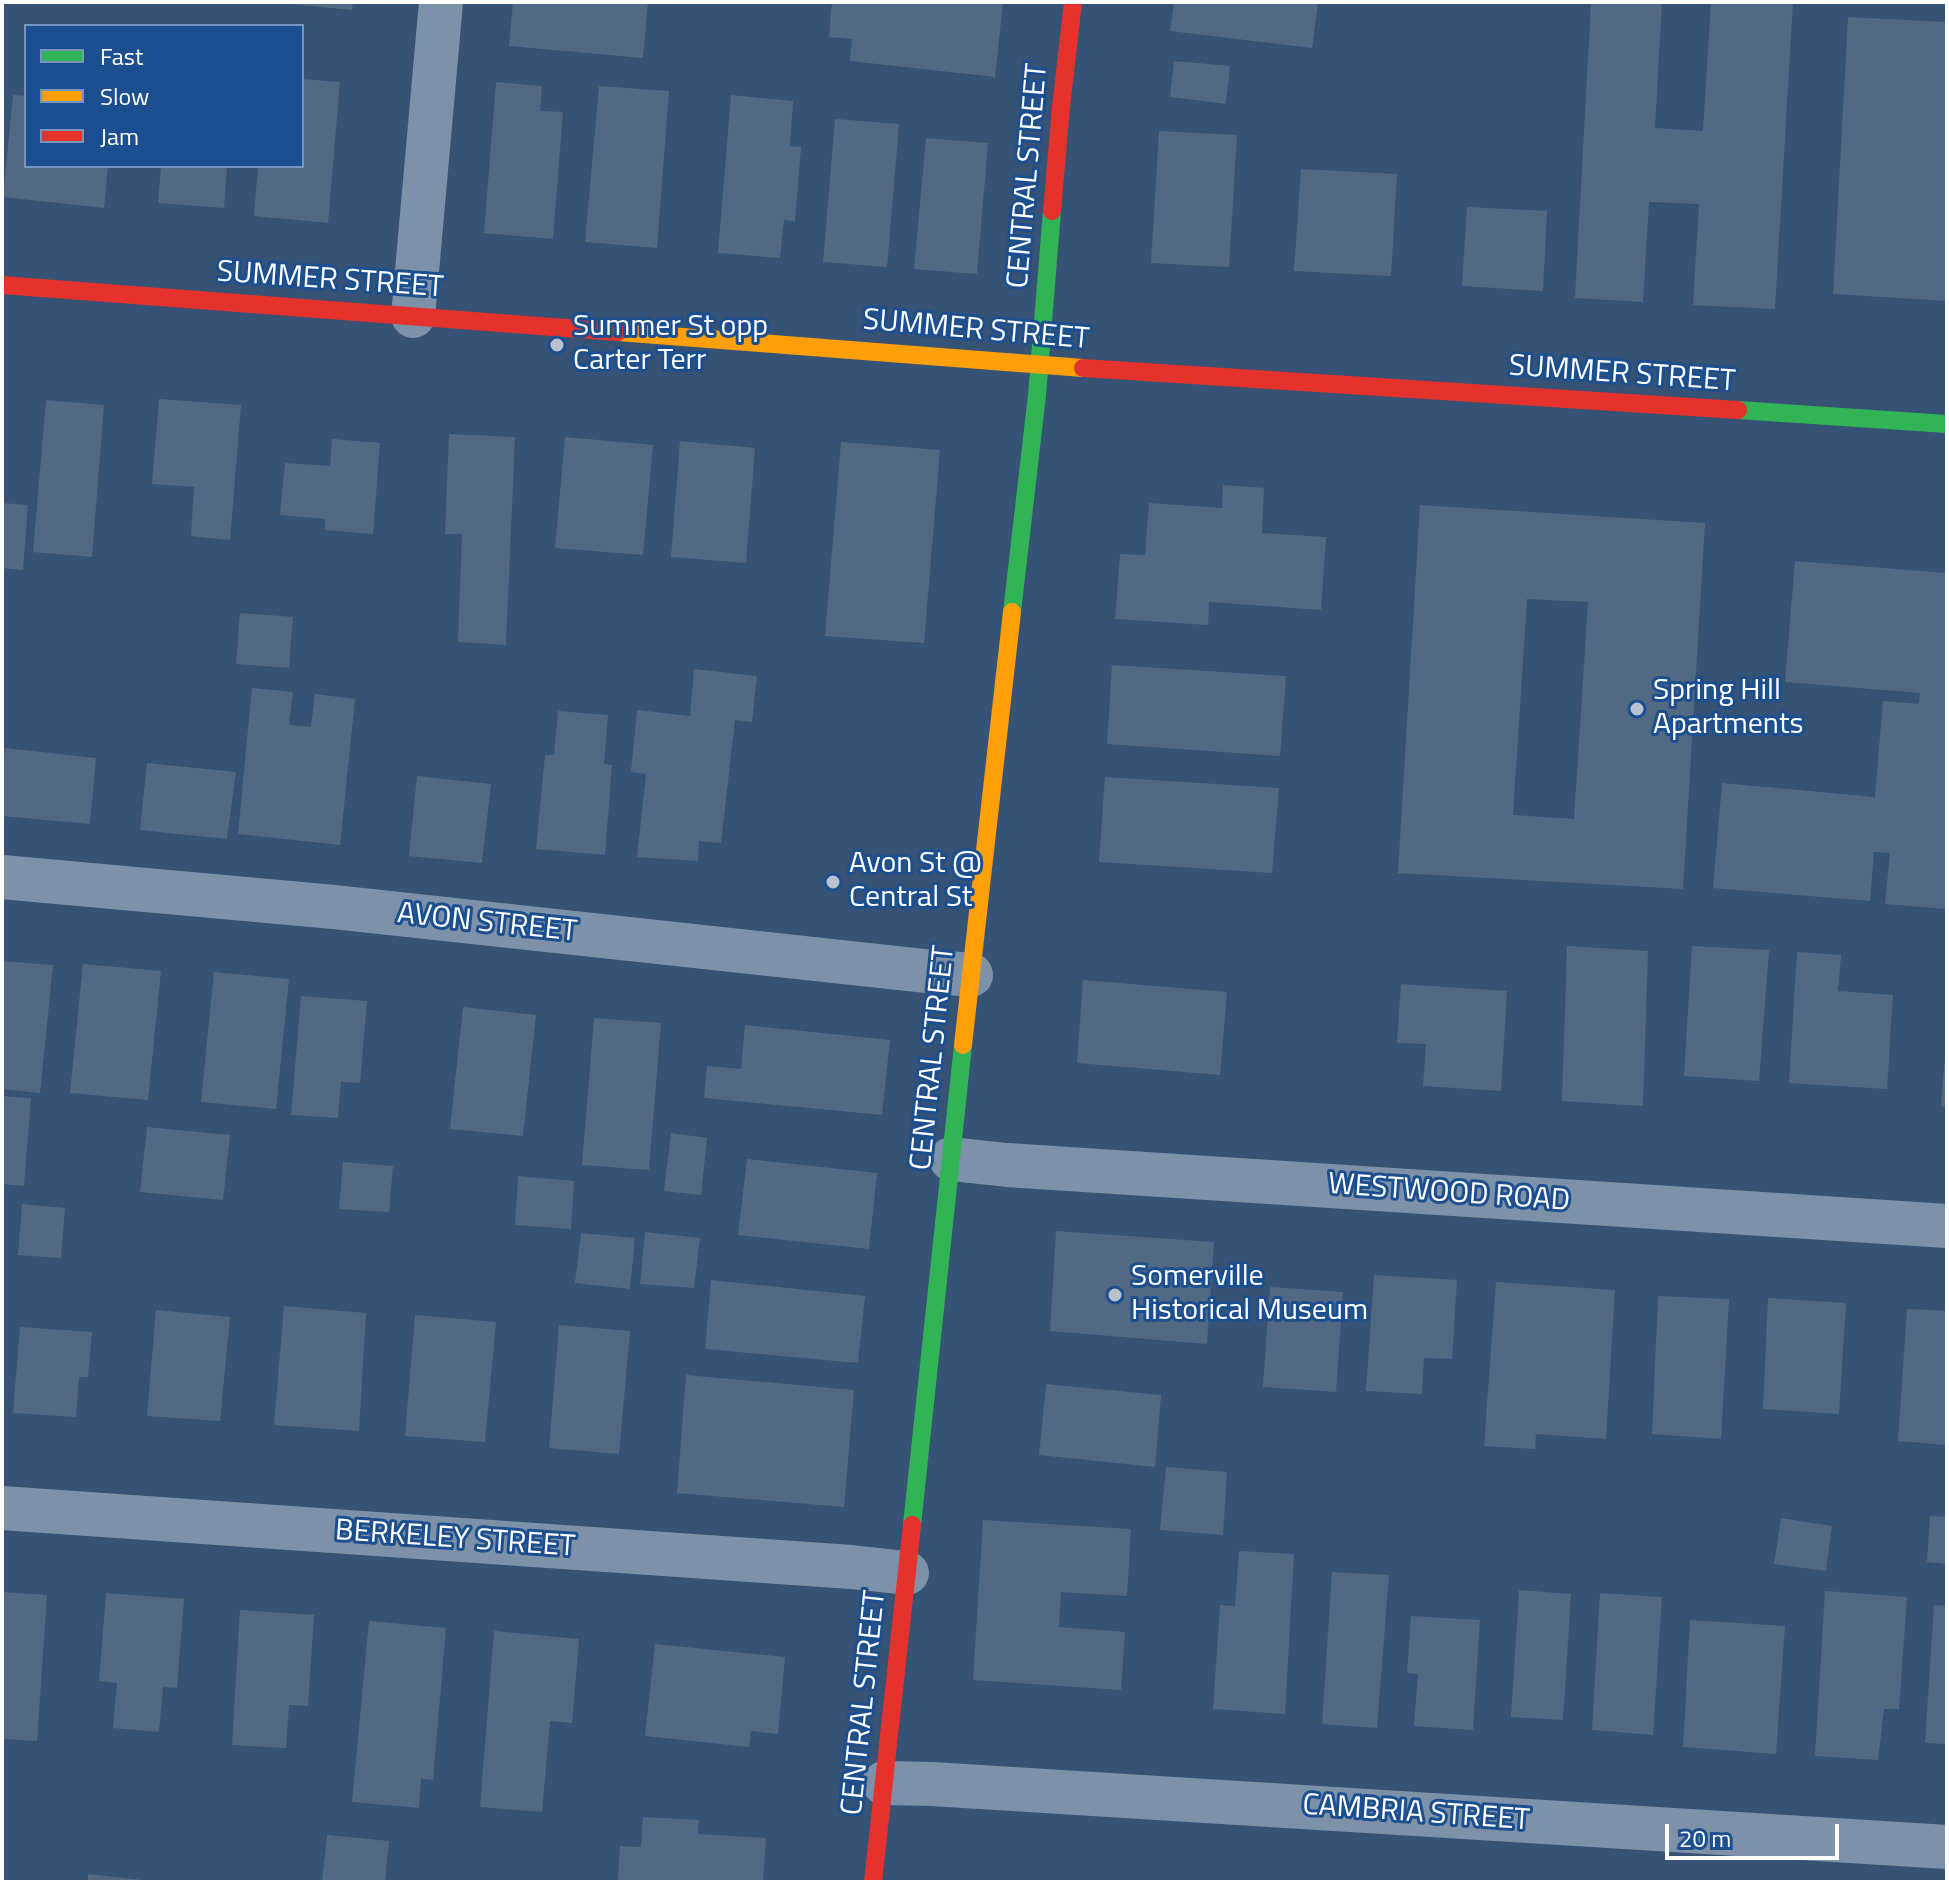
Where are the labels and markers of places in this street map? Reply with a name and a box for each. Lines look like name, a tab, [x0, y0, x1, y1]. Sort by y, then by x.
place label: Summer St opp Carter Terr	[573, 310, 768, 380]
marker: Summer St opp Carter Terr	[548, 336, 566, 354]
place label: Spring Hill Apartments	[1653, 674, 1803, 744]
marker: Spring Hill Apartments	[1628, 700, 1646, 718]
place label: Avon St @ Central St	[849, 847, 981, 918]
marker: Avon St @ Central St	[824, 873, 842, 891]
place label: Somerville Historical Museum	[1131, 1260, 1368, 1330]
marker: Somerville Historical Museum	[1106, 1286, 1124, 1304]

